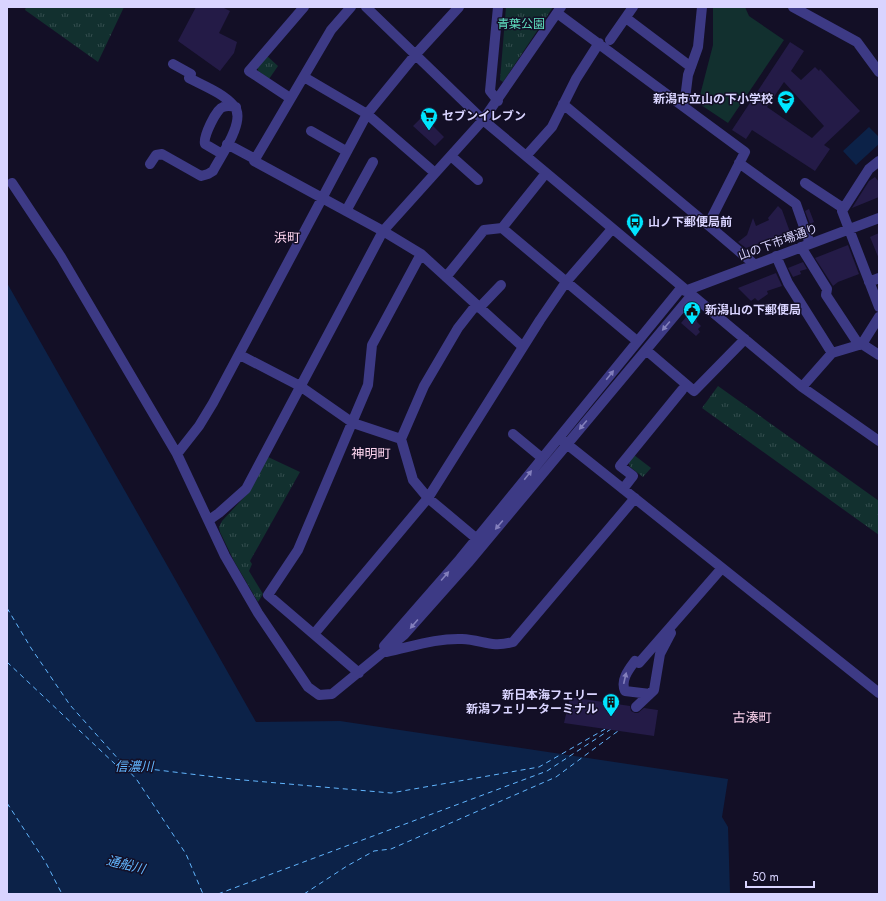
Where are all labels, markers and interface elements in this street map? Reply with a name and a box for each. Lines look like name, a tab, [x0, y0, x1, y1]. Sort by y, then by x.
park label: 青葉公園	[497, 15, 545, 33]
school or university icon: 新潟市立山の下小学校	[776, 89, 796, 114]
place label: 新潟市立山の下小学校	[653, 90, 773, 108]
supermarket icon: セブンイレブン	[419, 106, 439, 131]
place label: セブンイレブン	[442, 107, 526, 125]
bus stop icon: 山ノ下郵便局前	[625, 212, 645, 237]
place label: 山ノ下郵便局前	[648, 213, 732, 231]
street label: 山の下市場通り	[735, 219, 821, 265]
district label: 浜町	[274, 228, 300, 247]
public building icon: 新潟山の下郵便局	[682, 300, 702, 325]
place label: 新潟山の下郵便局	[705, 301, 801, 319]
one-way arrow	[662, 320, 671, 331]
one-way arrow	[606, 369, 614, 380]
one-way arrow	[578, 420, 587, 431]
district label: 神明町	[351, 444, 391, 463]
one-way arrow	[523, 470, 532, 481]
one-way arrow	[495, 520, 504, 531]
one-way arrow	[441, 571, 450, 581]
one-way arrow	[410, 618, 419, 629]
one-way arrow	[623, 671, 629, 684]
place label: 新日本海フェリー 新潟フェリーターミナル	[466, 686, 598, 718]
building icon: 新日本海フェリー 新潟フェリーターミナル	[601, 692, 621, 717]
district label: 古湊町	[732, 708, 772, 727]
water label: 信濃川	[114, 757, 155, 776]
water label: 通船川	[105, 851, 149, 879]
scale bar	[746, 863, 814, 889]
text: 50 m	[752, 868, 779, 886]

